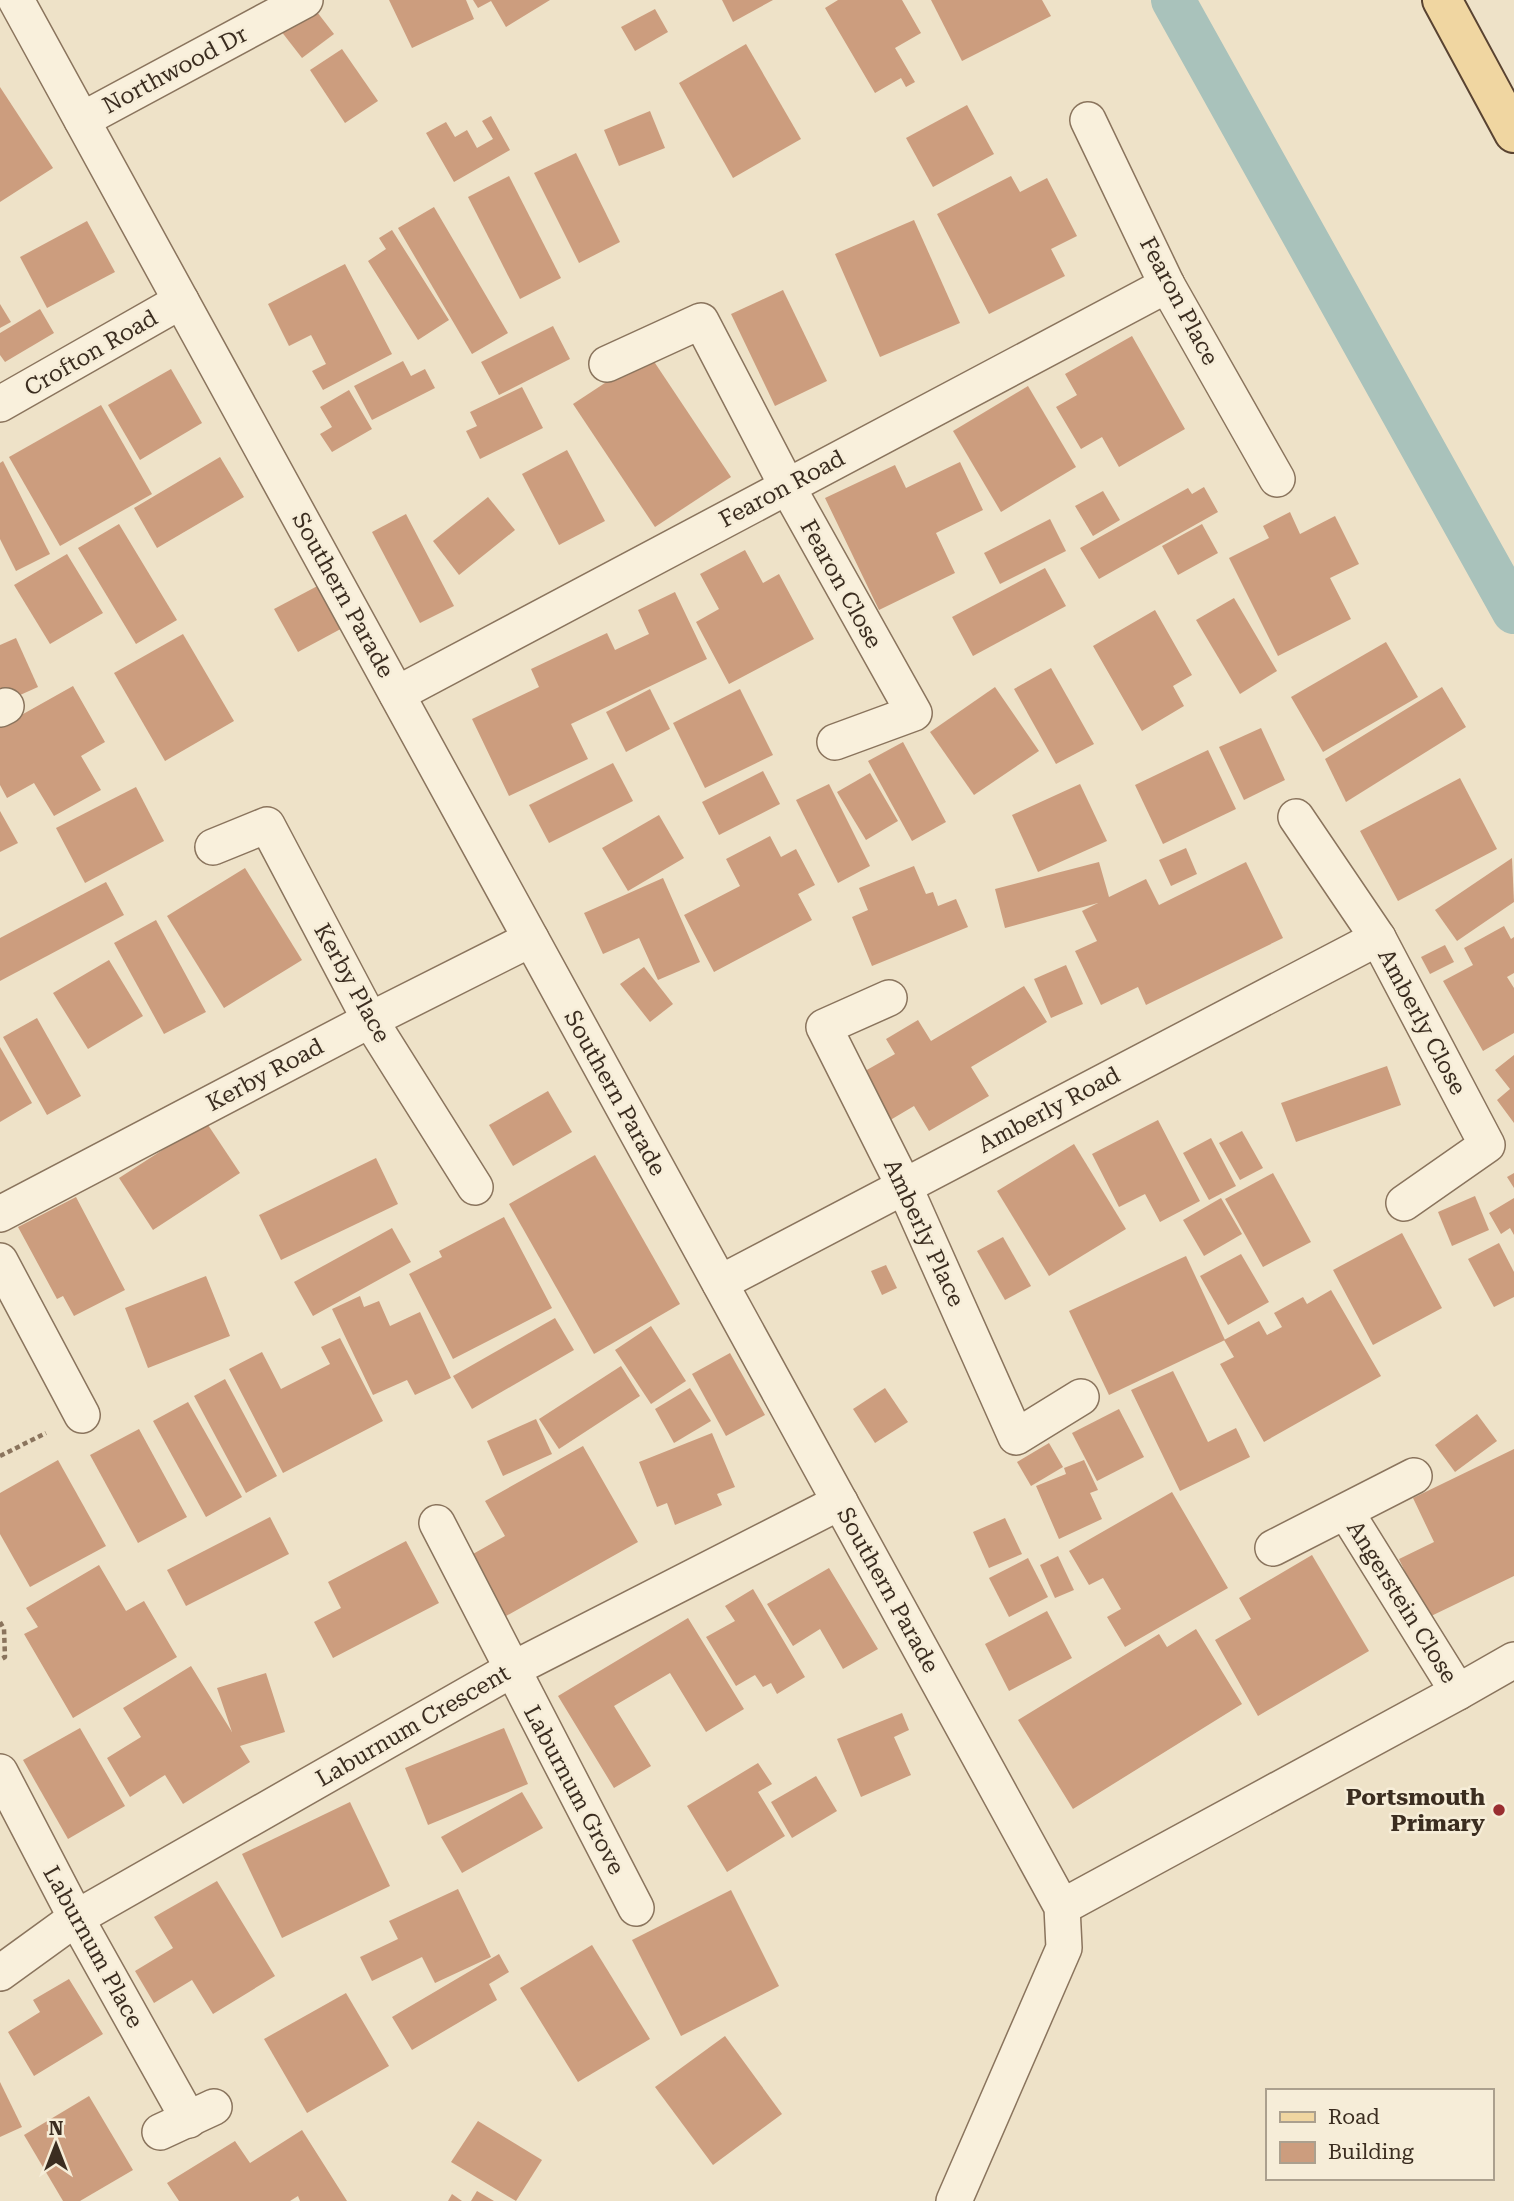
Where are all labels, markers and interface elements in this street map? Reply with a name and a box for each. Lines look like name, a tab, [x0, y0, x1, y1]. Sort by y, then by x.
street label: Northwood Dr	[98, 21, 252, 119]
street label: Fearon Place	[1134, 232, 1224, 370]
street label: Crofton Road	[20, 304, 162, 402]
street label: Fearon Road	[715, 445, 850, 533]
street label: Southern Parade	[286, 508, 400, 682]
street label: Fearon Close	[795, 515, 887, 653]
street label: Kerby Place	[308, 919, 396, 1047]
street label: Amberly Close	[1372, 944, 1472, 1100]
street label: Southern Parade	[558, 1006, 672, 1180]
street label: Kerby Road	[202, 1033, 328, 1117]
street label: Amberly Road	[974, 1061, 1125, 1159]
street label: Amberly Place	[878, 1155, 970, 1311]
street label: Southern Parade	[831, 1503, 945, 1677]
street label: Angerstein Close	[1341, 1516, 1463, 1688]
street label: Laburnum Crescent	[311, 1659, 515, 1793]
street label: Laburnum Grove	[518, 1701, 630, 1879]
place label: Portsmouth Primary	[1346, 1784, 1486, 1837]
marker: Portsmouth Primary	[1491, 1802, 1507, 1818]
street label: Laburnum Place	[37, 1861, 149, 2033]
legend	[1266, 2089, 1493, 2180]
text: Road	[1328, 2105, 1380, 2129]
north arrow	[21, 2110, 91, 2180]
text: N	[49, 2117, 64, 2140]
text: Building	[1328, 2140, 1414, 2164]

